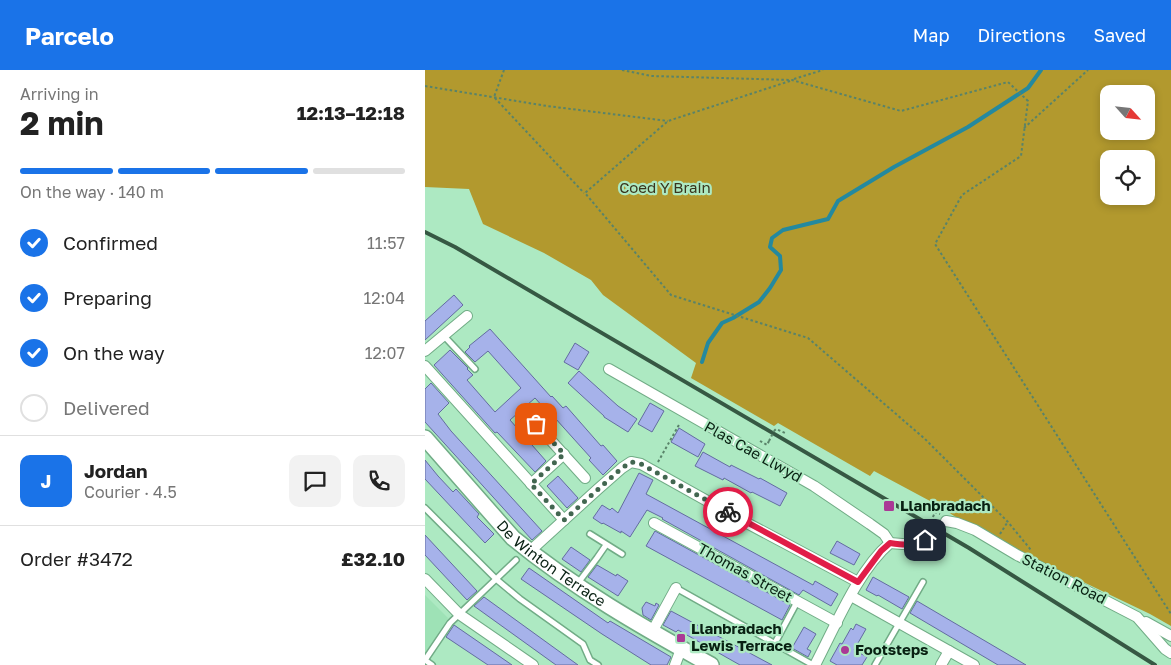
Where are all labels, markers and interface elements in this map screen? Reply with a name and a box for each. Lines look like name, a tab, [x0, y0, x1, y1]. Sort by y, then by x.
text: Parcelo	[25, 21, 114, 50]
text: Map	[913, 24, 949, 46]
text: Directions	[977, 24, 1065, 46]
text: Saved	[1093, 24, 1146, 46]
text: Arriving in	[20, 84, 99, 104]
north arrow	[1100, 85, 1155, 140]
map controls	[1100, 85, 1155, 205]
text: 12:13–12:18	[297, 101, 405, 124]
text: 2 min	[20, 104, 104, 142]
button: locate	[1100, 150, 1155, 205]
park label: Coed Y Brain	[619, 178, 711, 196]
text: On the way · 140 m	[20, 182, 164, 202]
icon: check	[20, 229, 48, 257]
text: Confirmed	[63, 231, 158, 254]
text: 11:57	[367, 233, 405, 253]
icon: check	[20, 284, 48, 312]
text: Preparing	[63, 286, 152, 309]
text: 12:04	[363, 288, 405, 308]
icon: check	[20, 339, 48, 367]
text: On the way	[63, 341, 165, 364]
text: 12:07	[365, 343, 405, 363]
text: Delivered	[63, 396, 150, 419]
pin	[515, 403, 557, 445]
icon: bag	[522, 410, 550, 438]
street label: Plas Cae Llwyd	[702, 417, 805, 485]
button: chat	[289, 455, 341, 507]
button: phone	[353, 455, 405, 507]
text: Jordan	[84, 459, 148, 482]
text: J	[41, 469, 51, 492]
text: Courier · 4.5	[84, 482, 177, 502]
courier	[703, 487, 753, 537]
place label: Llanbradach	[900, 496, 991, 514]
icon: bike	[714, 498, 742, 526]
marker: Llanbradach	[882, 499, 896, 513]
street label: De Winton Terrace	[494, 516, 610, 610]
pin	[904, 519, 946, 561]
icon: home	[911, 526, 939, 554]
street label: Thomas Street	[695, 539, 796, 606]
text: Order #3472	[20, 547, 133, 570]
text: £32.10	[341, 547, 405, 570]
street label: Station Road	[1019, 549, 1110, 607]
place label: Llanbradach Lewis Terrace	[691, 619, 792, 654]
marker: Llanbradach Lewis Terrace	[675, 632, 687, 644]
place label: Footsteps	[855, 640, 929, 658]
marker: Footsteps	[839, 644, 851, 656]

